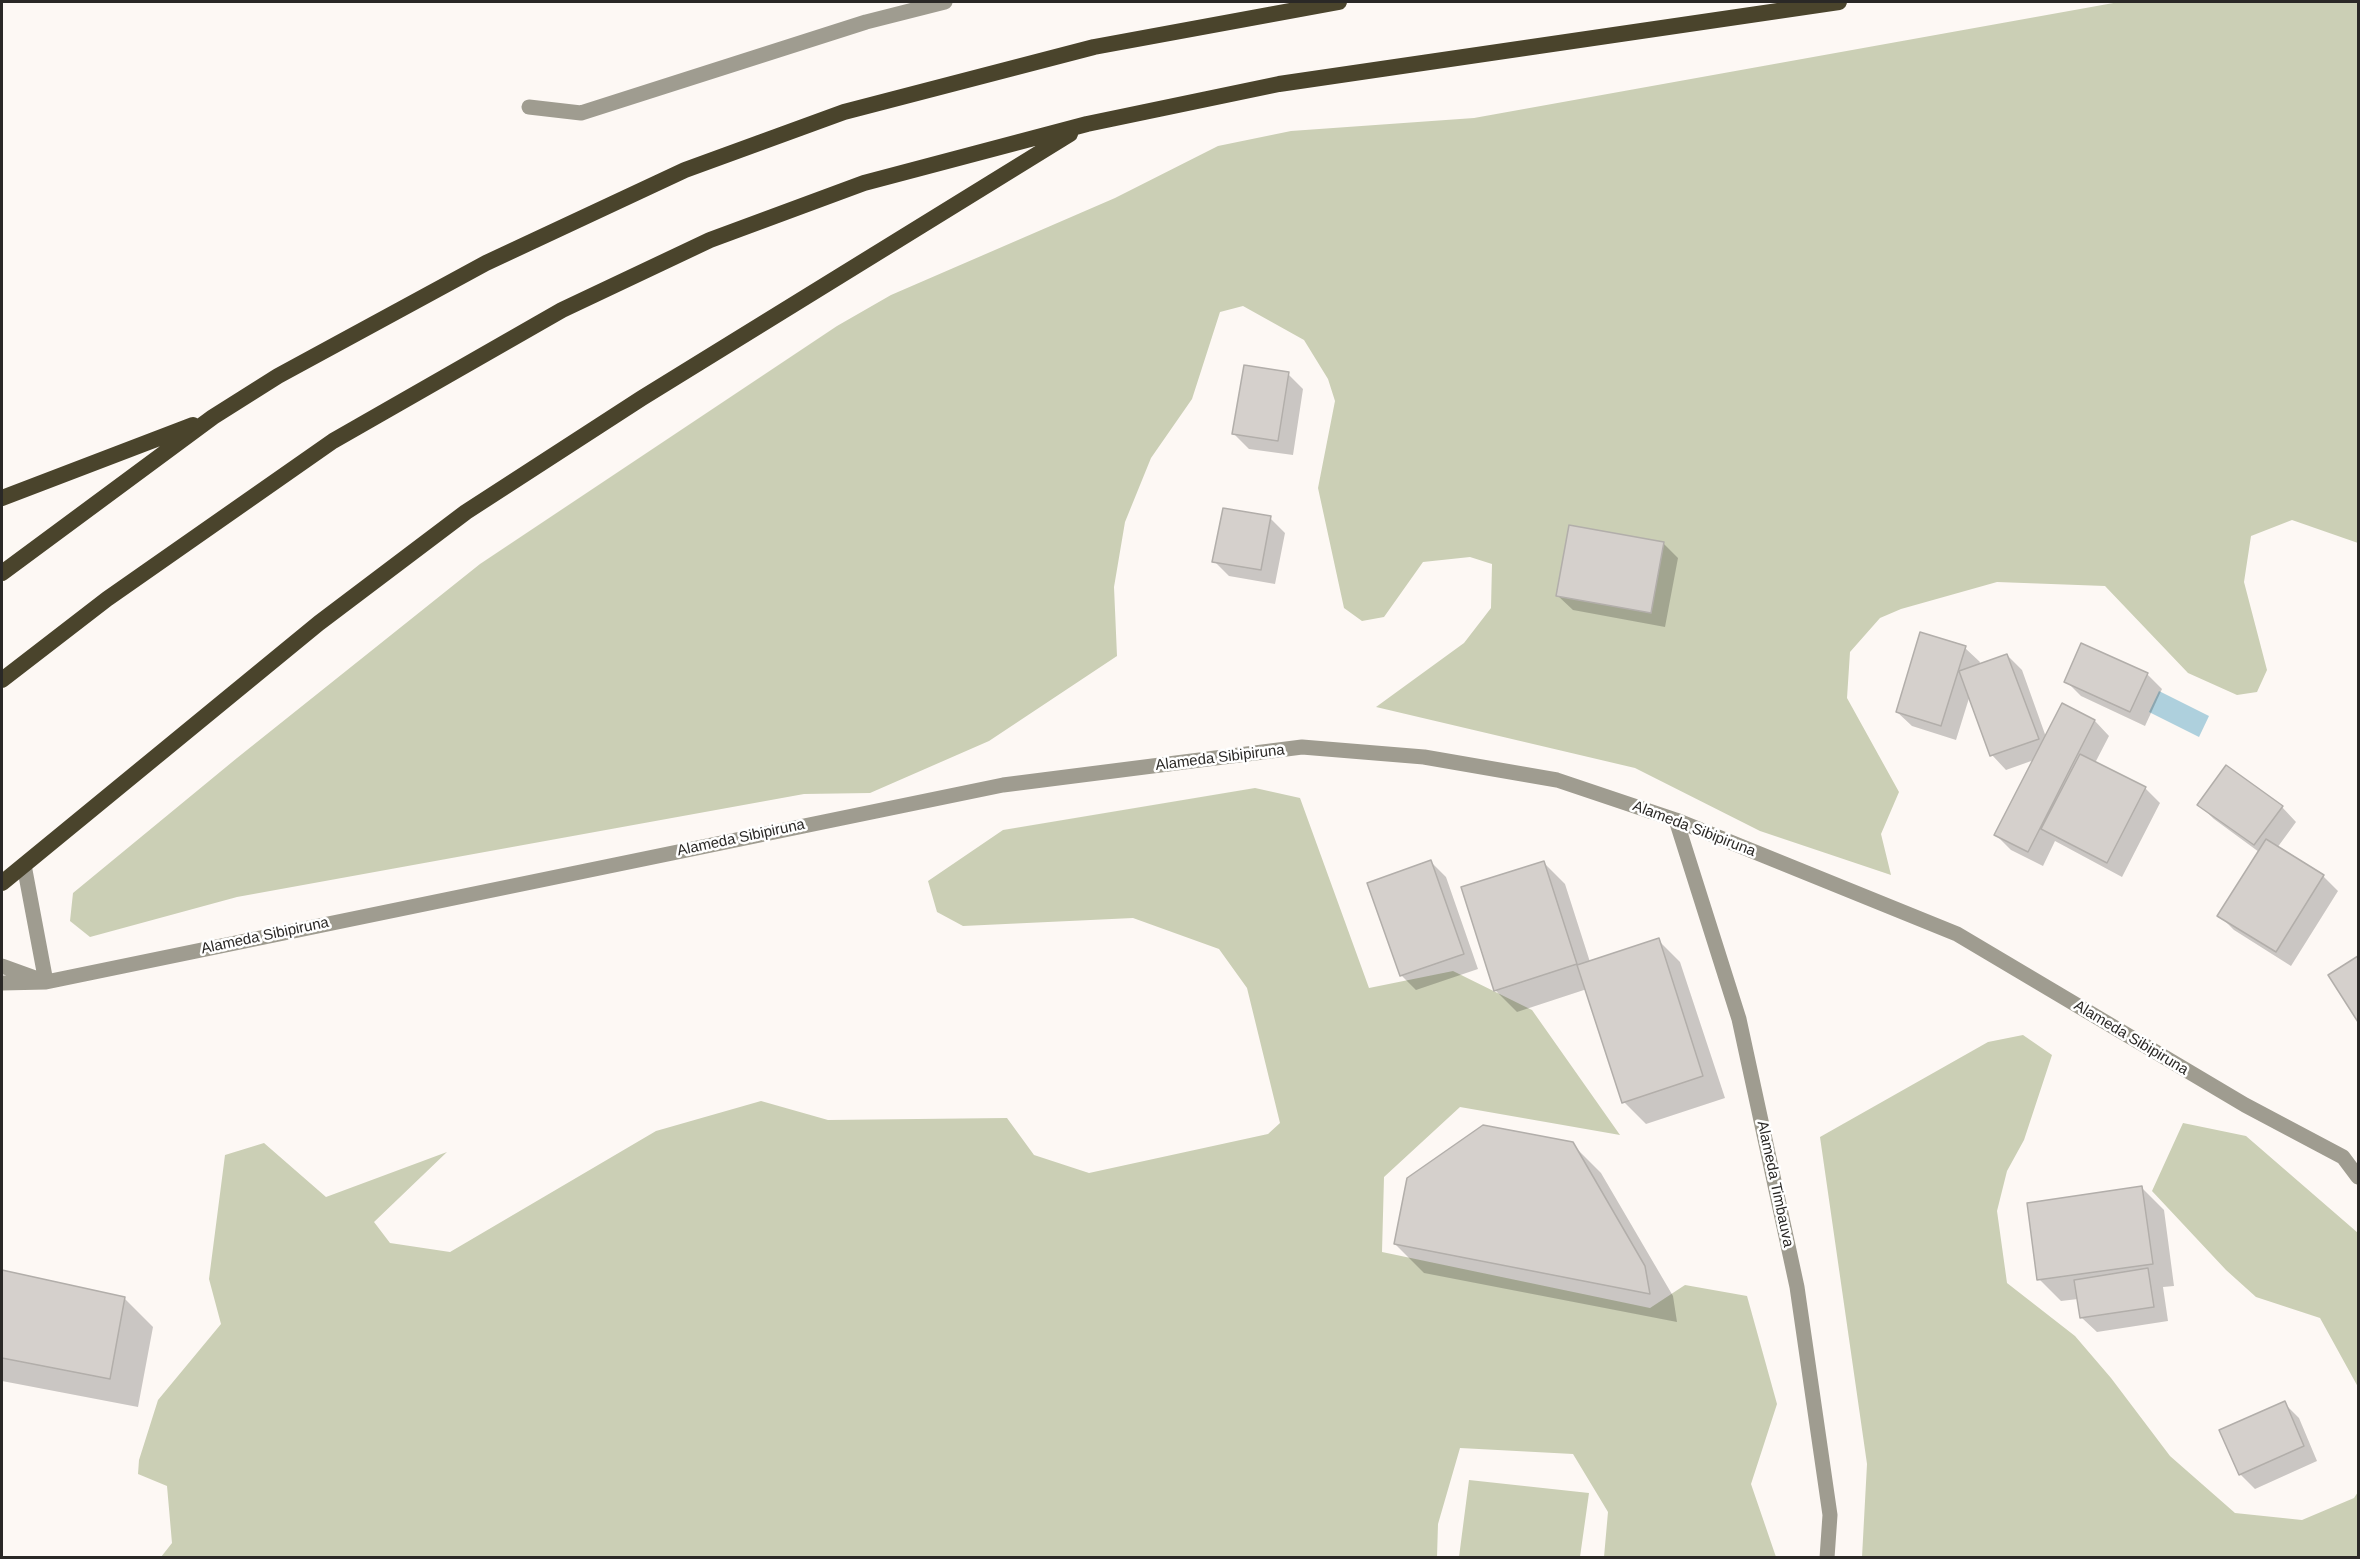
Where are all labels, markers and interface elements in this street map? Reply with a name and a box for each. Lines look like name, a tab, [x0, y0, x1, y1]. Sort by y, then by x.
street label: Alameda Sibipiruna	[1154, 741, 1286, 775]
street label: Alameda Sibipiruna	[1630, 797, 1758, 861]
street label: Alameda Sibipiruna	[676, 816, 806, 860]
street label: Alameda Sibipiruna	[200, 914, 330, 958]
street label: Alameda Sibipiruna	[2071, 997, 2191, 1079]
street label: Alameda Timbauva	[1753, 1119, 1797, 1249]

